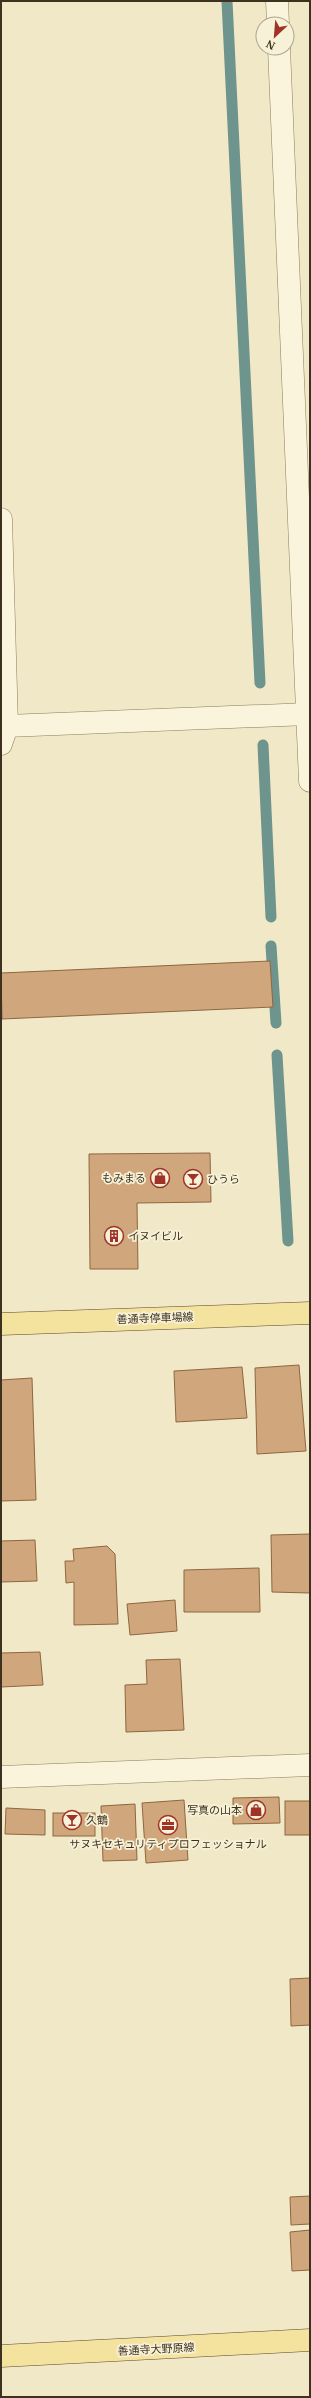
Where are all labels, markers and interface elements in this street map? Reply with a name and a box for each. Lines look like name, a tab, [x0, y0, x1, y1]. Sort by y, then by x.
north arrow	[255, 16, 295, 56]
text: N	[263, 37, 277, 53]
shop icon: もみまる	[149, 1167, 171, 1189]
bar icon: ひうら	[182, 1168, 204, 1190]
place label: もみまる	[102, 1171, 146, 1185]
place label: ひうら	[207, 1172, 240, 1186]
building icon: イヌイビル	[103, 1225, 125, 1247]
place label: イヌイビル	[128, 1229, 183, 1243]
street label: 善通寺停車場線	[116, 1310, 194, 1326]
shop icon: 写真の山本	[245, 1799, 267, 1821]
place label: 写真の山本	[187, 1803, 242, 1817]
bar icon: 久鶴	[61, 1809, 83, 1831]
place label: 久鶴	[86, 1813, 108, 1827]
office icon: サヌキセキュリティプロフェッショナル	[157, 1814, 179, 1836]
place label: サヌキセキュリティプロフェッショナル	[69, 1837, 267, 1851]
street label: 善通寺大野原線	[117, 2340, 195, 2358]

